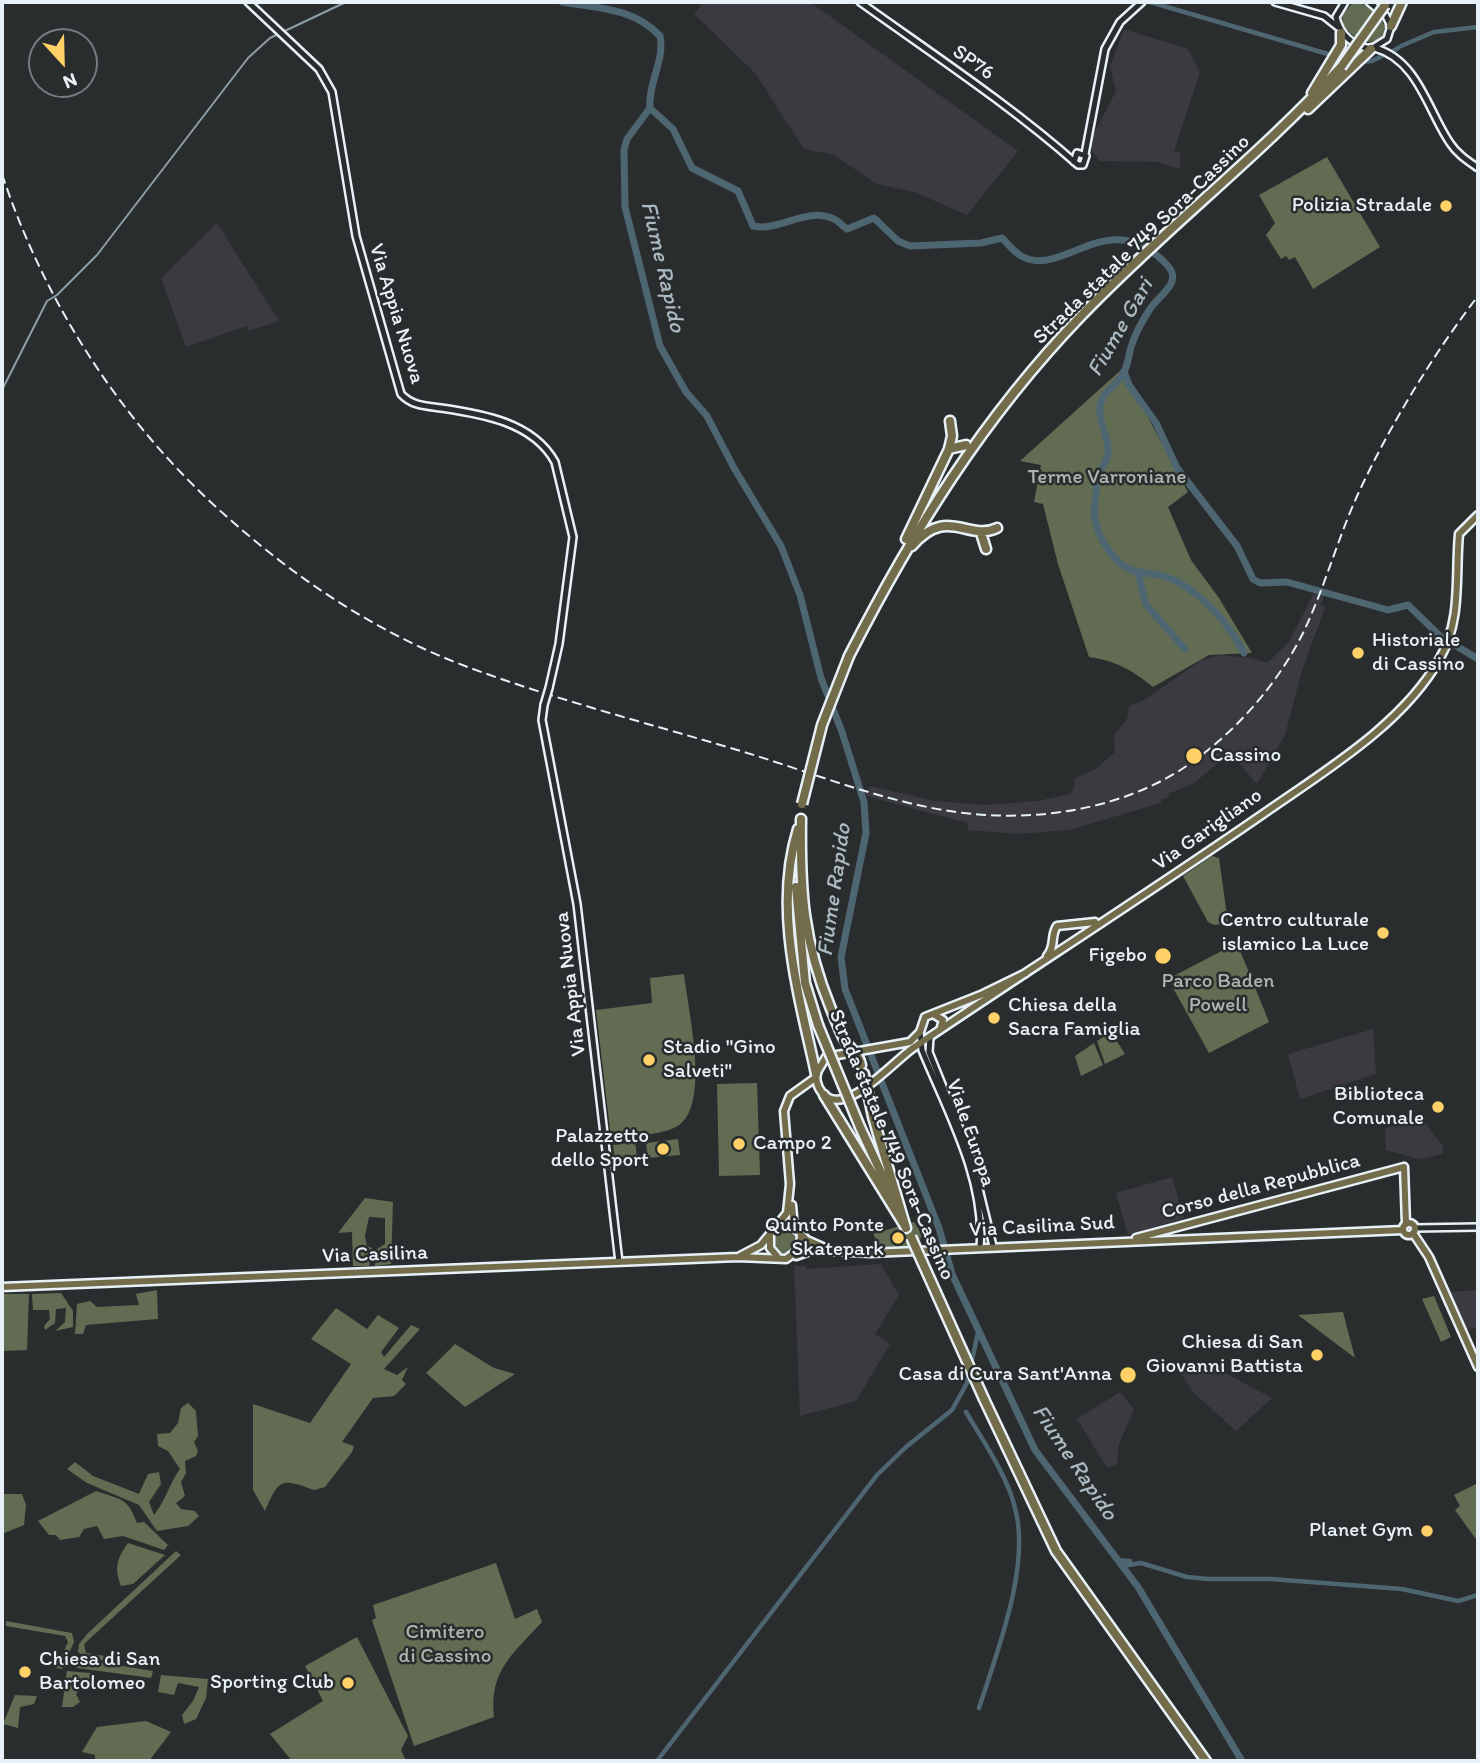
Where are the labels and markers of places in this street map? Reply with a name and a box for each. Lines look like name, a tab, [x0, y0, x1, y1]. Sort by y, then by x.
place label: Polizia Stradale	[1292, 193, 1432, 219]
marker: Polizia Stradale	[1438, 198, 1454, 214]
place label: Historiale di Cassino	[1372, 628, 1465, 678]
marker: Historiale di Cassino	[1350, 645, 1366, 661]
place label: Cassino	[1210, 743, 1281, 769]
marker: Cassino	[1184, 746, 1204, 766]
place label: Centro culturale islamico La Luce	[1220, 908, 1369, 958]
marker: Centro culturale islamico La Luce	[1375, 925, 1391, 941]
place label: Figebo	[1089, 943, 1147, 969]
marker: Figebo	[1153, 946, 1173, 966]
place label: Chiesa della Sacra Famiglia	[1008, 993, 1140, 1043]
marker: Chiesa della Sacra Famiglia	[986, 1010, 1002, 1026]
place label: Stadio "Gino Salveti"	[663, 1035, 776, 1085]
marker: Stadio "Gino Salveti"	[641, 1052, 657, 1068]
place label: Biblioteca Comunale	[1333, 1082, 1424, 1132]
marker: Biblioteca Comunale	[1430, 1099, 1446, 1115]
place label: Palazzetto dello Sport	[551, 1124, 649, 1174]
place label: Campo 2	[753, 1131, 832, 1157]
marker: Campo 2	[731, 1136, 747, 1152]
marker: Palazzetto dello Sport	[655, 1141, 671, 1157]
place label: Quinto Ponte Skatepark	[765, 1213, 884, 1263]
marker: Quinto Ponte Skatepark	[890, 1230, 906, 1246]
place label: Chiesa di San Giovanni Battista	[1146, 1330, 1303, 1380]
marker: Chiesa di San Giovanni Battista	[1309, 1347, 1325, 1363]
place label: Casa di Cura Sant'Anna	[899, 1362, 1112, 1388]
marker: Casa di Cura Sant'Anna	[1118, 1365, 1138, 1385]
place label: Planet Gym	[1309, 1518, 1413, 1544]
marker: Planet Gym	[1419, 1523, 1435, 1539]
place label: Chiesa di San Bartolomeo	[39, 1647, 160, 1697]
marker: Chiesa di San Bartolomeo	[17, 1664, 33, 1680]
place label: Sporting Club	[210, 1670, 334, 1696]
marker: Sporting Club	[340, 1675, 356, 1691]

